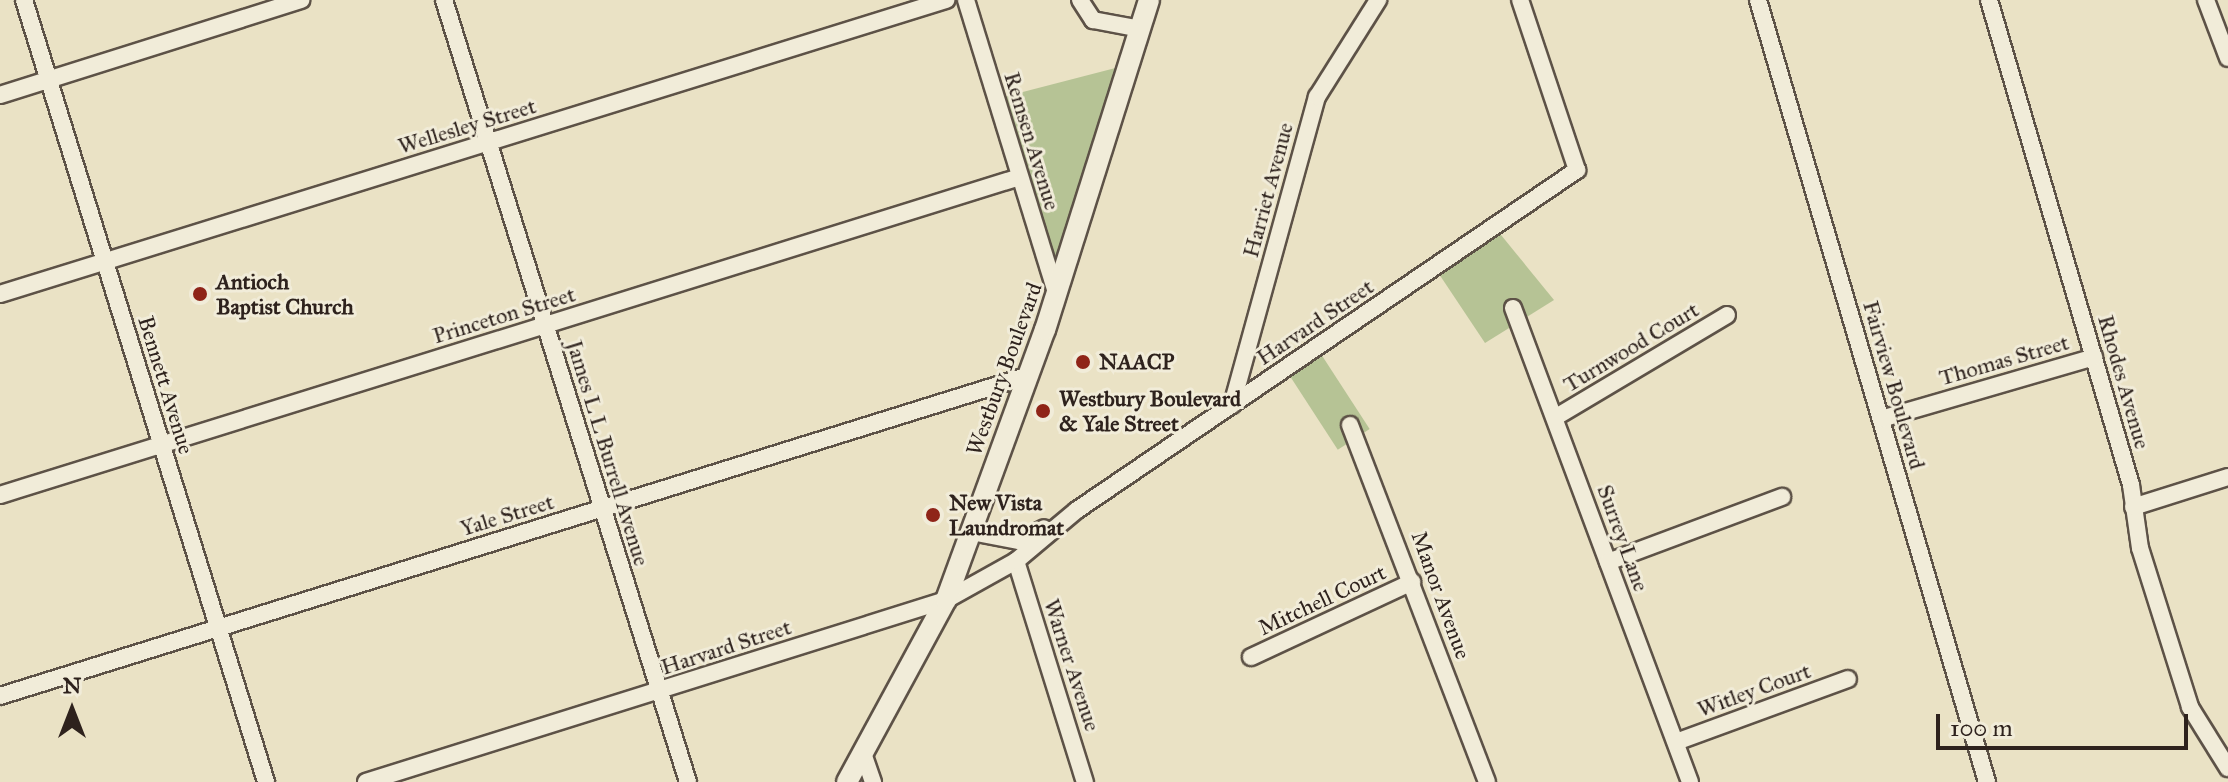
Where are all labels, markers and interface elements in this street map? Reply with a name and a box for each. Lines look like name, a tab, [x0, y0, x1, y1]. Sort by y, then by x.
street label: Remsen Avenue	[998, 69, 1066, 213]
street label: Wellesley Street	[395, 93, 539, 159]
street label: Harriet Avenue	[1237, 120, 1299, 260]
place label: Antioch Baptist Church	[216, 268, 354, 320]
street label: Harvard Street	[1252, 273, 1378, 371]
street label: Westbury Boulevard	[960, 279, 1048, 459]
street label: Princeton Street	[430, 281, 578, 349]
marker: Antioch Baptist Church	[191, 285, 209, 303]
street label: Turnwood Court	[1559, 296, 1703, 398]
street label: Fairview Boulevard	[1857, 298, 1931, 472]
street label: Rhodes Avenue	[2092, 312, 2156, 452]
street label: Bennett Avenue	[132, 313, 200, 457]
street label: Thomas Street	[1936, 329, 2072, 391]
street label: James L L Burrell Avenue	[561, 337, 655, 569]
place label: NAACP	[1099, 349, 1174, 375]
marker: NAACP	[1074, 353, 1092, 371]
place label: Westbury Boulevard & Yale Street	[1059, 385, 1241, 436]
marker: Westbury Boulevard & Yale Street	[1034, 402, 1052, 420]
street label: Surrey Lane	[1592, 481, 1654, 595]
street label: Yale Street	[457, 488, 557, 542]
place label: New Vista Laundromat	[949, 489, 1064, 540]
marker: New Vista Laundromat	[924, 506, 942, 524]
street label: Manor Avenue	[1406, 527, 1476, 663]
street label: Mitchell Court	[1254, 559, 1390, 641]
street label: Warner Avenue	[1038, 596, 1106, 734]
street label: Harvard Street	[658, 614, 794, 680]
street label: Witley Court	[1694, 657, 1814, 723]
north arrow	[32, 670, 112, 750]
text: N	[63, 672, 81, 699]
scale bar	[1940, 698, 2192, 748]
text: 100 m	[1950, 713, 2013, 743]

